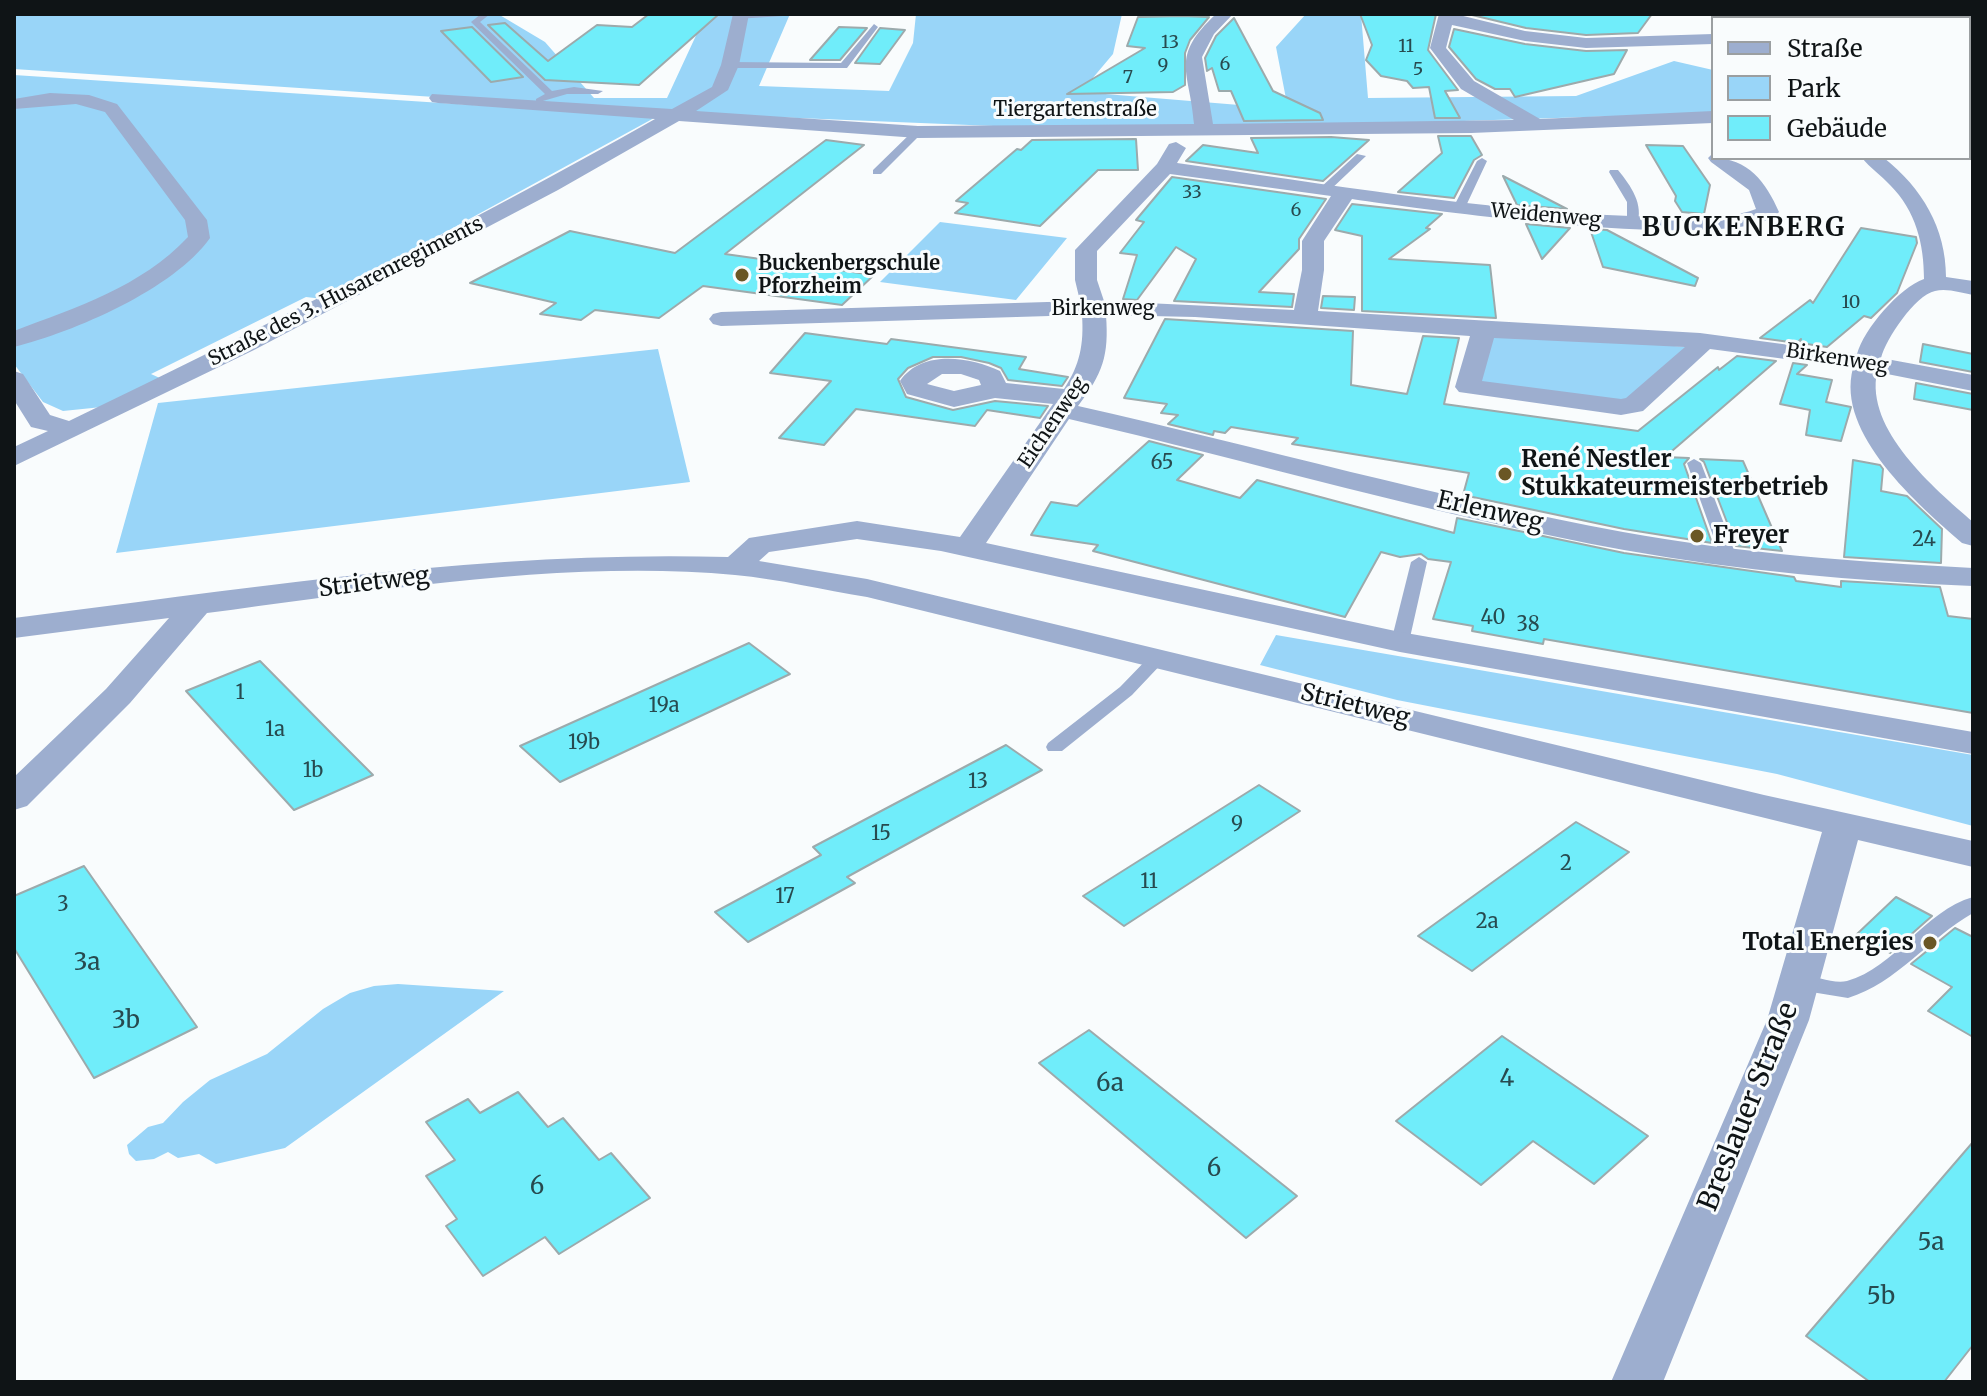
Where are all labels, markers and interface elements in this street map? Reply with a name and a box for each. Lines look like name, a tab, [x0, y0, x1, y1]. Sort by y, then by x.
legend	[1711, 16, 1971, 160]
house number: 13	[1161, 32, 1179, 54]
text: Straße	[1787, 33, 1862, 64]
house number: 11	[1398, 36, 1414, 58]
house number: 6	[1220, 54, 1230, 76]
house number: 9	[1158, 55, 1168, 77]
house number: 5	[1413, 59, 1423, 81]
house number: 7	[1123, 67, 1133, 89]
text: Park	[1787, 73, 1840, 104]
street label: Tiergartenstraße	[993, 98, 1157, 122]
text: Gebäude	[1787, 113, 1887, 144]
house number: 33	[1182, 182, 1202, 204]
street label: Weidenweg	[1490, 199, 1602, 233]
house number: 6	[1291, 200, 1301, 222]
street label: Straße des 3. Husarenregiments	[205, 212, 487, 372]
district label: BUCKENBERG	[1642, 213, 1846, 245]
place label: Buckenbergschule Pforzheim	[758, 252, 940, 299]
marker: Buckenbergschule Pforzheim	[733, 266, 751, 284]
house number: 10	[1842, 292, 1860, 314]
street label: Birkenweg	[1051, 297, 1155, 321]
street label: Birkenweg	[1784, 339, 1890, 379]
street label: Eichenweg	[1014, 373, 1092, 473]
place label: René Nestler Stukkateurmeisterbetrieb	[1521, 446, 1828, 502]
house number: 65	[1151, 451, 1173, 475]
marker: René Nestler Stukkateurmeisterbetrieb	[1496, 465, 1514, 483]
street label: Erlenweg	[1434, 486, 1546, 538]
place label: Freyer	[1713, 522, 1789, 550]
marker: Freyer	[1688, 527, 1706, 545]
house number: 24	[1912, 528, 1936, 552]
street label: Strietweg	[317, 562, 431, 604]
house number: 40	[1481, 606, 1505, 630]
house number: 38	[1516, 613, 1540, 637]
street label: Strietweg	[1297, 679, 1413, 733]
house number: 1	[235, 681, 245, 705]
house number: 19a	[649, 694, 679, 718]
house number: 1a	[265, 718, 285, 742]
house number: 19b	[568, 731, 600, 755]
house number: 1b	[303, 759, 323, 783]
house number: 13	[968, 770, 988, 794]
house number: 9	[1231, 813, 1243, 837]
house number: 15	[871, 822, 891, 846]
house number: 2	[1560, 852, 1572, 876]
house number: 11	[1140, 870, 1158, 894]
house number: 17	[775, 885, 795, 909]
house number: 3	[57, 893, 69, 917]
house number: 2a	[1476, 910, 1498, 934]
place label: Total Energies	[1742, 929, 1914, 957]
marker: Total Energies	[1921, 934, 1939, 952]
house number: 3a	[74, 949, 100, 977]
street label: Breslauer Straße	[1692, 998, 1806, 1216]
house number: 3b	[112, 1007, 140, 1035]
house number: 4	[1500, 1065, 1514, 1093]
house number: 6a	[1096, 1070, 1124, 1098]
house number: 6	[1207, 1155, 1221, 1183]
house number: 6	[530, 1173, 544, 1201]
house number: 5a	[1918, 1229, 1944, 1257]
house number: 5b	[1867, 1283, 1895, 1311]

